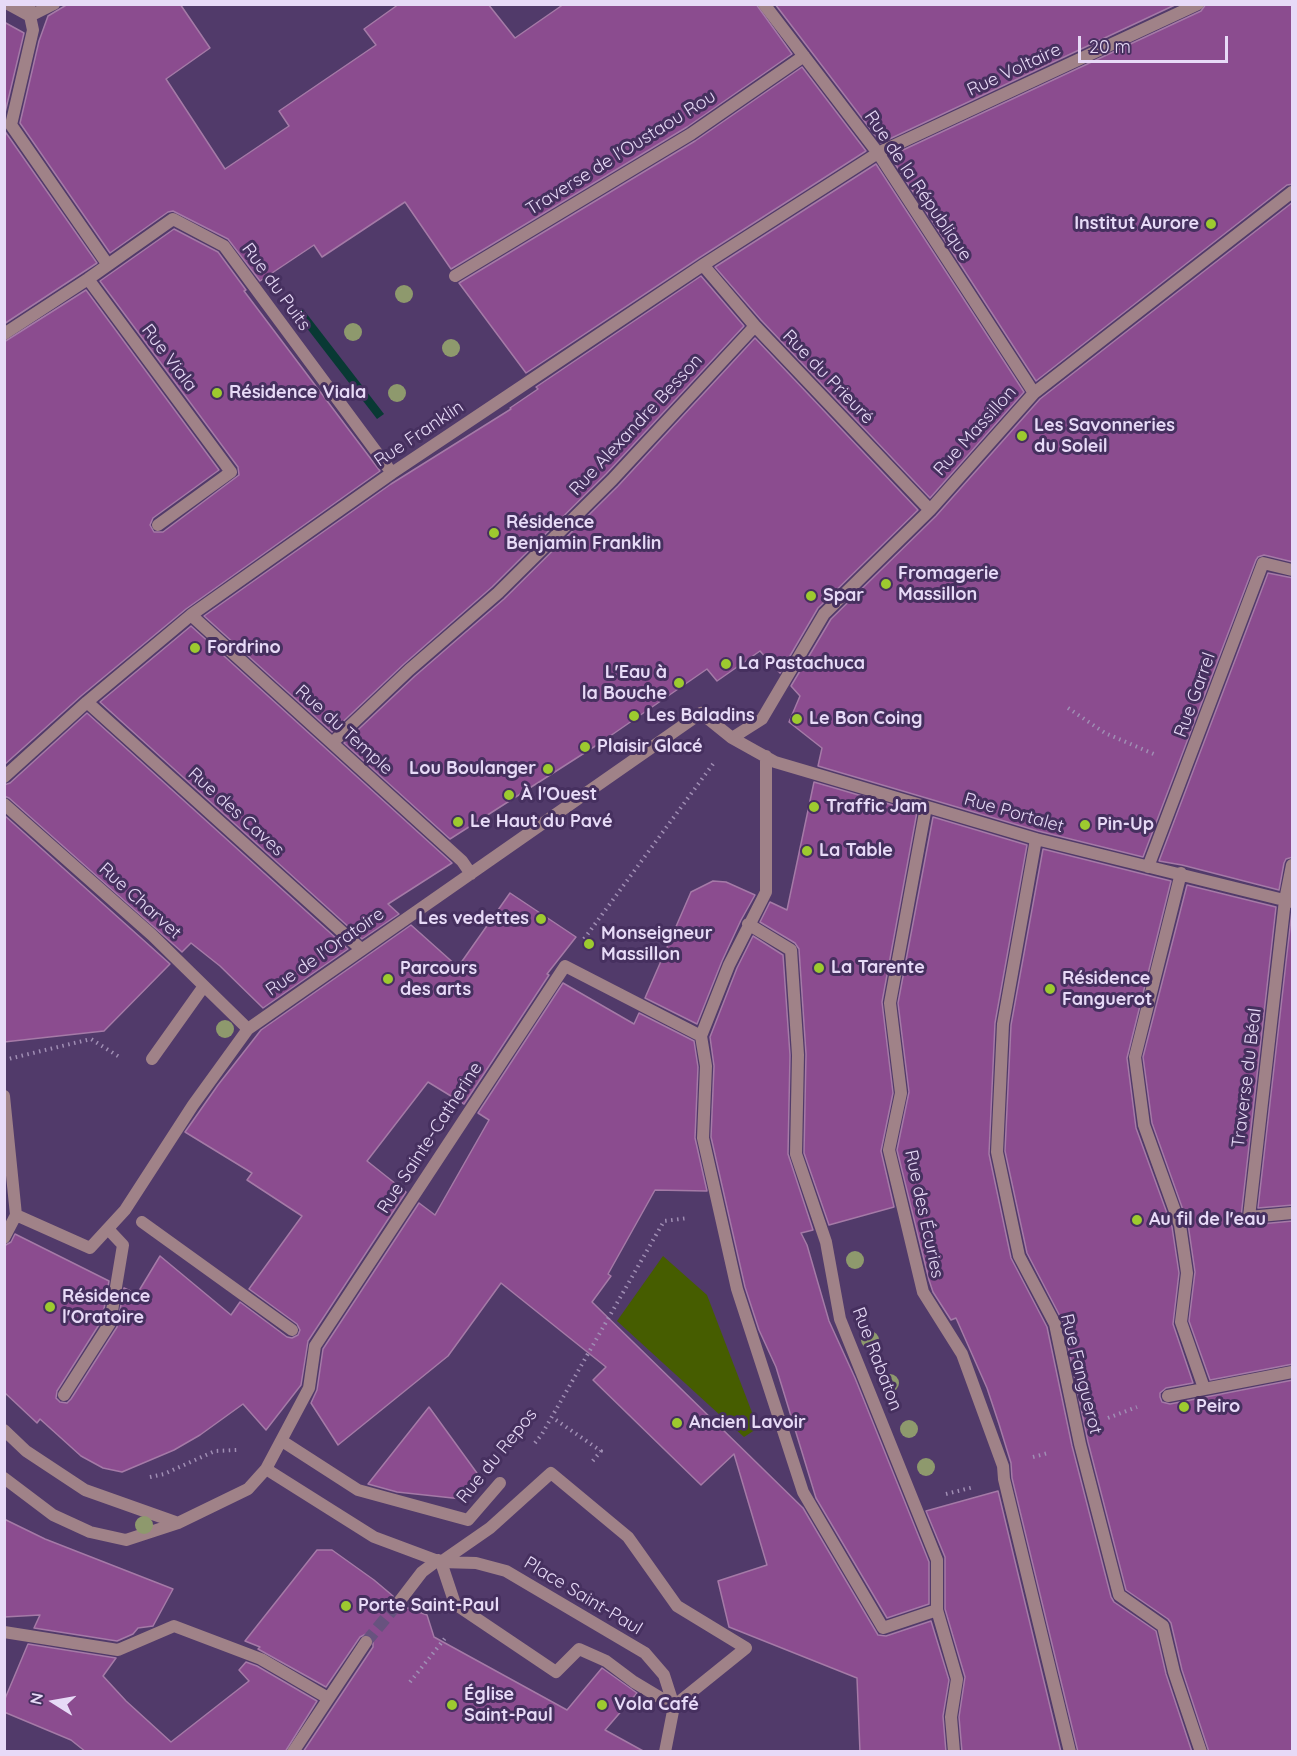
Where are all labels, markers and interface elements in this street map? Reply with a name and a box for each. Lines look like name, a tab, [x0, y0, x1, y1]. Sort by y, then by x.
scale bar	[1081, 24, 1231, 62]
text: 20 m	[1089, 35, 1131, 58]
street label: Rue Voltaire	[964, 39, 1064, 101]
street label: Traverse de l'Oustaou Rou	[522, 86, 720, 220]
street label: Rue de la République	[860, 107, 976, 265]
place label: Institut Aurore	[1074, 213, 1199, 235]
marker: Institut Aurore	[1204, 217, 1218, 231]
street label: Rue du Puits	[237, 239, 315, 335]
street label: Rue Viala	[137, 320, 201, 396]
street label: Rue du Prieuré	[778, 326, 878, 428]
street label: Rue Alexandre Besson	[565, 350, 707, 500]
place label: Résidence Viala	[229, 382, 366, 404]
street label: Rue Massillon	[929, 382, 1021, 480]
marker: Résidence Viala	[210, 386, 224, 400]
street label: Rue Franklin	[370, 396, 468, 472]
place label: Les Savonneries du Soleil	[1034, 415, 1175, 458]
marker: Les Savonneries du Soleil	[1015, 429, 1029, 443]
place label: Résidence Benjamin Franklin	[506, 512, 662, 554]
marker: Résidence Benjamin Franklin	[487, 526, 501, 540]
place label: Fromagerie Massillon	[898, 563, 999, 606]
marker: Fromagerie Massillon	[879, 577, 893, 591]
place label: Spar	[823, 585, 864, 607]
marker: Spar	[804, 589, 818, 603]
place label: Fordrino	[207, 637, 281, 659]
marker: Fordrino	[188, 641, 202, 655]
street label: Rue Garrel	[1170, 650, 1220, 740]
place label: La Pastachuca	[738, 653, 865, 675]
marker: La Pastachuca	[719, 657, 733, 671]
place label: L'Eau à la Bouche	[582, 662, 667, 704]
marker: L'Eau à la Bouche	[672, 676, 686, 690]
street label: Rue du Temple	[291, 681, 397, 779]
place label: Les Baladins	[646, 705, 755, 727]
place label: Le Bon Coing	[809, 708, 923, 730]
marker: Les Baladins	[627, 709, 641, 723]
marker: Le Bon Coing	[790, 712, 804, 726]
place label: Plaisir Glacé	[597, 736, 703, 758]
marker: Plaisir Glacé	[578, 740, 592, 754]
place label: Lou Boulanger	[409, 758, 536, 780]
marker: Lou Boulanger	[541, 762, 555, 776]
street label: Rue des Caves	[183, 763, 289, 861]
place label: À l'Ouest	[521, 784, 597, 806]
marker: À l'Ouest	[502, 788, 516, 802]
street label: Rue Portalet	[962, 788, 1066, 838]
place label: Traffic Jam	[826, 796, 927, 818]
marker: Traffic Jam	[807, 800, 821, 814]
place label: Le Haut du Pavé	[470, 811, 613, 833]
place label: Pin-Up	[1097, 814, 1154, 836]
marker: Le Haut du Pavé	[451, 815, 465, 829]
marker: Pin-Up	[1078, 818, 1092, 832]
place label: La Table	[819, 840, 893, 862]
marker: La Table	[800, 844, 814, 858]
street label: Rue Charvet	[94, 858, 186, 944]
street label: Rue de l'Oratoire	[262, 903, 388, 1001]
place label: Les vedettes	[418, 908, 529, 930]
marker: Les vedettes	[534, 912, 548, 926]
place label: Monseigneur Massillon	[601, 923, 712, 966]
marker: Monseigneur Massillon	[582, 937, 596, 951]
place label: La Tarente	[831, 957, 925, 979]
place label: Parcours des arts	[400, 958, 477, 1000]
marker: La Tarente	[812, 961, 826, 975]
place label: Résidence Fanguerot	[1062, 968, 1152, 1010]
marker: Parcours des arts	[381, 972, 395, 986]
marker: Résidence Fanguerot	[1043, 982, 1057, 996]
street label: Traverse du Béal	[1228, 1007, 1266, 1149]
street label: Rue Sainte-Catherine	[373, 1058, 487, 1218]
street label: Rue des Écuries	[900, 1148, 948, 1280]
place label: Au fil de l'eau	[1149, 1209, 1266, 1231]
marker: Au fil de l'eau	[1130, 1213, 1144, 1227]
place label: Résidence l'Oratoire	[62, 1286, 150, 1328]
marker: Résidence l'Oratoire	[43, 1300, 57, 1314]
street label: Rue Rabaton	[847, 1304, 907, 1414]
street label: Rue Fanguerot	[1056, 1312, 1106, 1436]
place label: Peiro	[1196, 1396, 1240, 1418]
marker: Peiro	[1177, 1400, 1191, 1414]
street label: Rue du Repos	[452, 1404, 542, 1508]
place label: Ancien Lavoir	[689, 1412, 806, 1434]
marker: Ancien Lavoir	[670, 1416, 684, 1430]
street label: Place Saint-Paul	[520, 1552, 646, 1640]
place label: Porte Saint-Paul	[358, 1595, 499, 1617]
marker: Porte Saint-Paul	[339, 1599, 353, 1613]
north arrow	[24, 1672, 84, 1732]
place label: Église Saint-Paul	[464, 1684, 553, 1726]
text: N	[25, 1691, 47, 1706]
place label: Vola Café	[614, 1694, 699, 1716]
marker: Église Saint-Paul	[445, 1698, 459, 1712]
marker: Vola Café	[595, 1698, 609, 1712]

